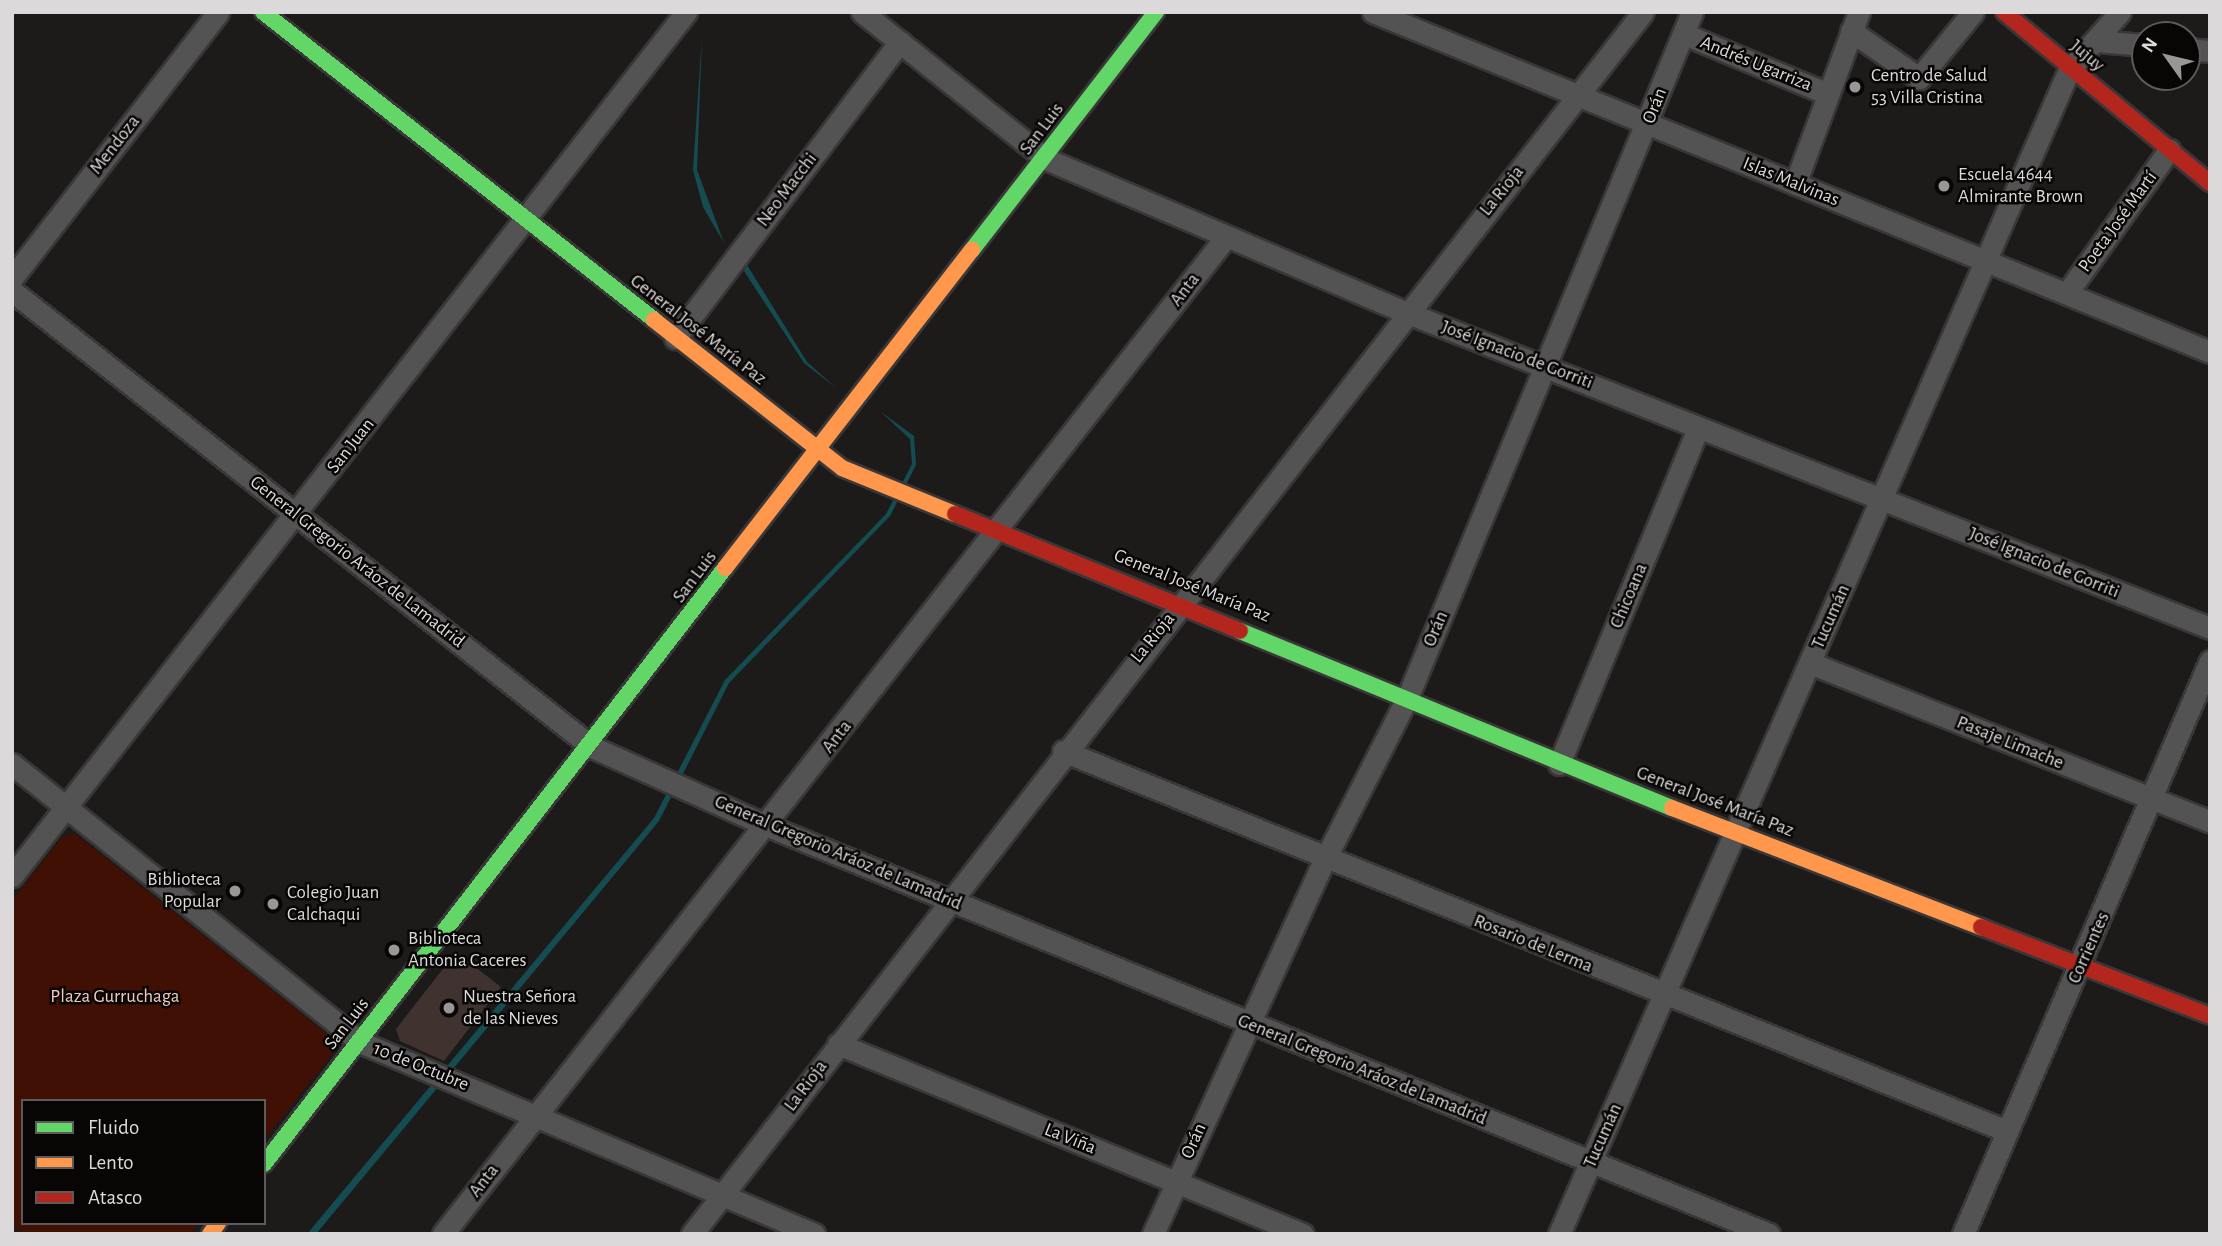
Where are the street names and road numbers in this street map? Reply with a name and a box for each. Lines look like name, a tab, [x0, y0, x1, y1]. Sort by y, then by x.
street label: Andrés Ugarriza	[1697, 31, 1815, 97]
street label: Jujuy	[2065, 35, 2109, 77]
street label: Orán	[1638, 85, 1672, 127]
street label: San Luis	[1015, 98, 1069, 160]
street label: Mendoza	[85, 111, 145, 179]
street label: Neo Macchi	[752, 149, 822, 231]
street label: Islas Malvinas	[1739, 152, 1843, 212]
street label: La Rioja	[1475, 161, 1529, 221]
street label: Poeta José Martí	[2074, 167, 2162, 277]
street label: Anta	[1165, 269, 1205, 311]
street label: General José María Paz	[625, 270, 771, 390]
street label: José Ignacio de Gorriti	[1438, 316, 1596, 394]
street label: San Juan	[322, 414, 380, 478]
street label: General Gregorio Aráoz de Lamadrid	[245, 471, 469, 653]
street label: José Ignacio de Gorriti	[1966, 522, 2122, 604]
street label: General José María Paz	[1110, 544, 1274, 628]
street label: San Luis	[668, 546, 722, 608]
street label: Chicoana	[1605, 560, 1653, 632]
street label: Tucumán	[1807, 581, 1855, 653]
street label: La Rioja	[1126, 608, 1180, 668]
street label: Orán	[1418, 608, 1454, 650]
street label: Pasaje Limache	[1953, 711, 2067, 775]
street label: Anta	[817, 716, 857, 758]
street label: General José María Paz	[1633, 761, 1797, 843]
street label: General Gregorio Aráoz de Lamadrid	[711, 790, 965, 916]
street label: Corrientes	[2063, 909, 2115, 987]
street label: Rosario de Lerma	[1470, 910, 1596, 978]
street label: San Luis	[320, 994, 374, 1054]
street label: General Gregorio Aráoz de Lamadrid	[1234, 1010, 1490, 1130]
street label: 10 de Octubre	[370, 1038, 472, 1096]
street label: La Rioja	[779, 1056, 833, 1116]
street label: Tucumán	[1579, 1100, 1627, 1172]
street label: La Viña	[1041, 1118, 1099, 1160]
street label: Orán	[1176, 1120, 1212, 1162]
street label: Anta	[464, 1160, 504, 1202]

